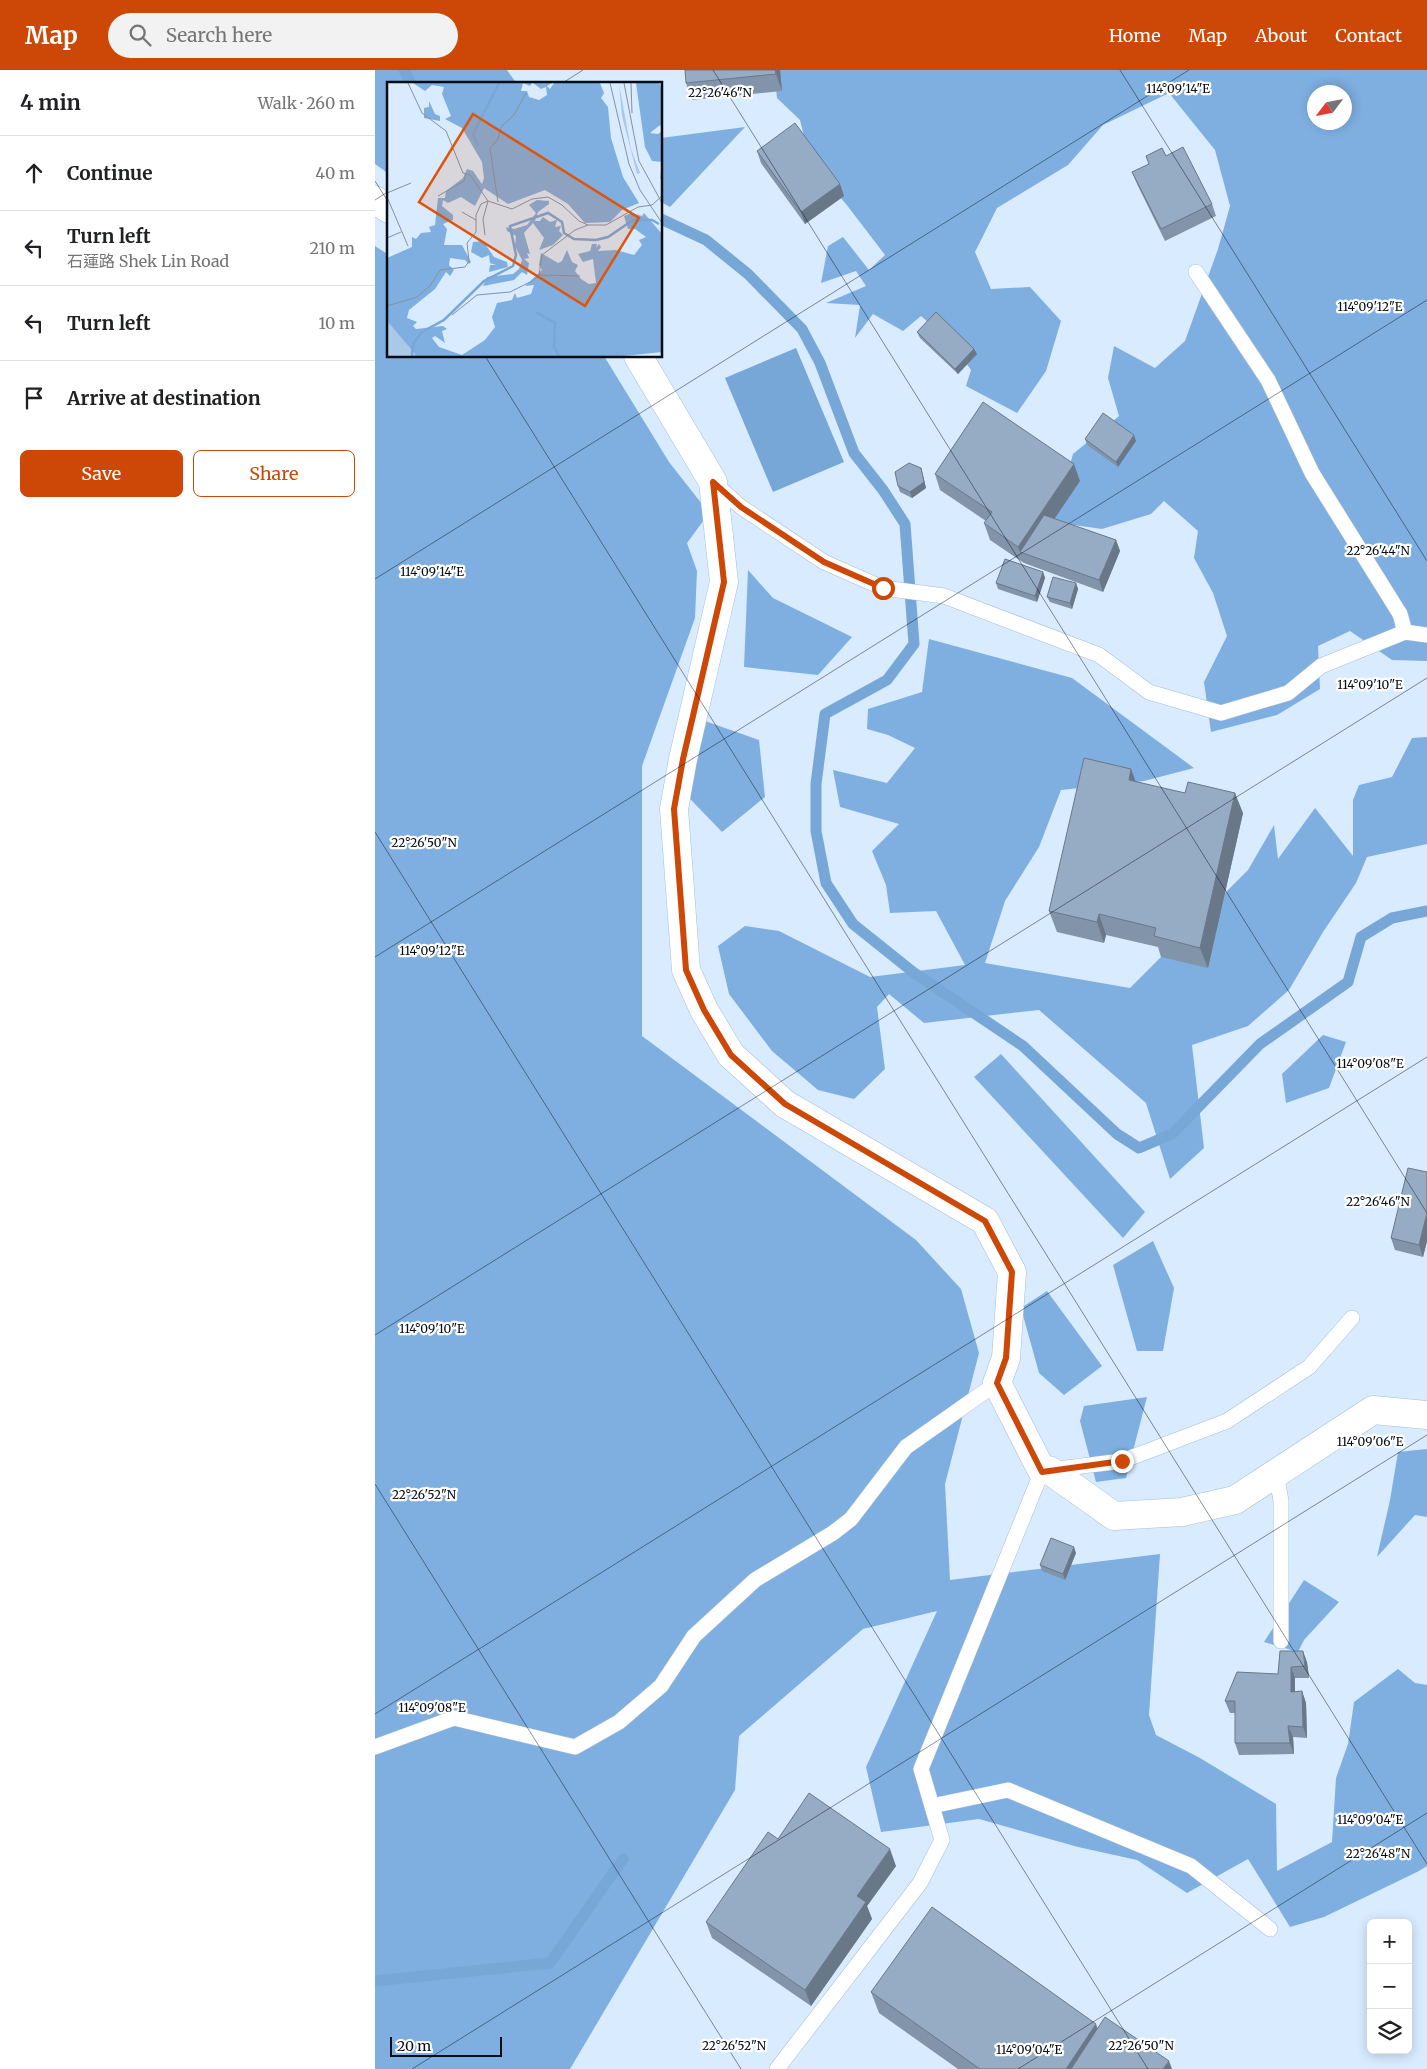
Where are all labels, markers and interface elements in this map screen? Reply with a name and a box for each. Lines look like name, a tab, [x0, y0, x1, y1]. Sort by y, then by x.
search box	[108, 13, 458, 58]
text: Map	[25, 20, 78, 51]
icon: search	[126, 21, 154, 49]
text: Search here	[166, 23, 272, 47]
text: Home	[1109, 24, 1161, 47]
text: Map	[1189, 24, 1227, 47]
text: About	[1255, 24, 1307, 47]
text: Contact	[1335, 24, 1402, 47]
text: 114°09'14"E	[1146, 81, 1210, 96]
inset map	[387, 82, 663, 358]
text: 22°26'46"N	[688, 85, 753, 100]
north arrow	[1307, 85, 1352, 130]
text: 4 min	[20, 89, 81, 116]
text: Walk · 260 m	[258, 93, 355, 113]
icon: ahead	[20, 159, 48, 187]
text: Continue	[67, 161, 153, 185]
text: 40 m	[315, 163, 355, 183]
text: Turn left	[67, 224, 151, 248]
icon: left	[20, 234, 48, 262]
text: 210 m	[310, 238, 355, 258]
text: 石蓮路 Shek Lin Road	[67, 251, 229, 271]
text: 114°09'12"E	[1338, 299, 1403, 314]
icon: left	[20, 309, 48, 337]
text: Turn left	[67, 311, 151, 335]
text: 10 m	[318, 313, 355, 333]
icon: arrive	[20, 384, 48, 412]
text: Arrive at destination	[67, 386, 261, 410]
button: Save	[20, 450, 183, 497]
button: Share	[193, 450, 355, 497]
text: 22°26'44"N	[1346, 543, 1410, 558]
text: 114°09'14"E	[400, 564, 464, 579]
route start	[872, 577, 895, 600]
text: 114°09'10"E	[1337, 677, 1403, 692]
text: 22°26'50"N	[391, 835, 457, 850]
text: 114°09'12"E	[400, 943, 465, 958]
text: 114°09'08"E	[1336, 1056, 1404, 1071]
text: 22°26'46"N	[1346, 1194, 1411, 1209]
text: 114°09'10"E	[399, 1321, 465, 1336]
text: 114°09'06"E	[1337, 1434, 1404, 1449]
route end	[1111, 1450, 1134, 1473]
text: 22°26'52"N	[392, 1487, 457, 1502]
text: 114°09'08"E	[398, 1700, 466, 1715]
text: 114°09'04"E	[1337, 1812, 1404, 1827]
text: 22°26'48"N	[1346, 1846, 1411, 1861]
map controls	[1367, 1919, 1412, 2054]
button: +	[1367, 1919, 1412, 1964]
button: −	[1367, 1964, 1412, 2009]
button: layers	[1367, 2009, 1412, 2054]
scale bar	[390, 2034, 503, 2057]
text: 20 m	[397, 2037, 431, 2055]
text: 22°26'52"N	[702, 2038, 767, 2053]
text: 22°26'50"N	[1108, 2038, 1174, 2053]
text: 114°09'04"E	[996, 2042, 1063, 2057]

